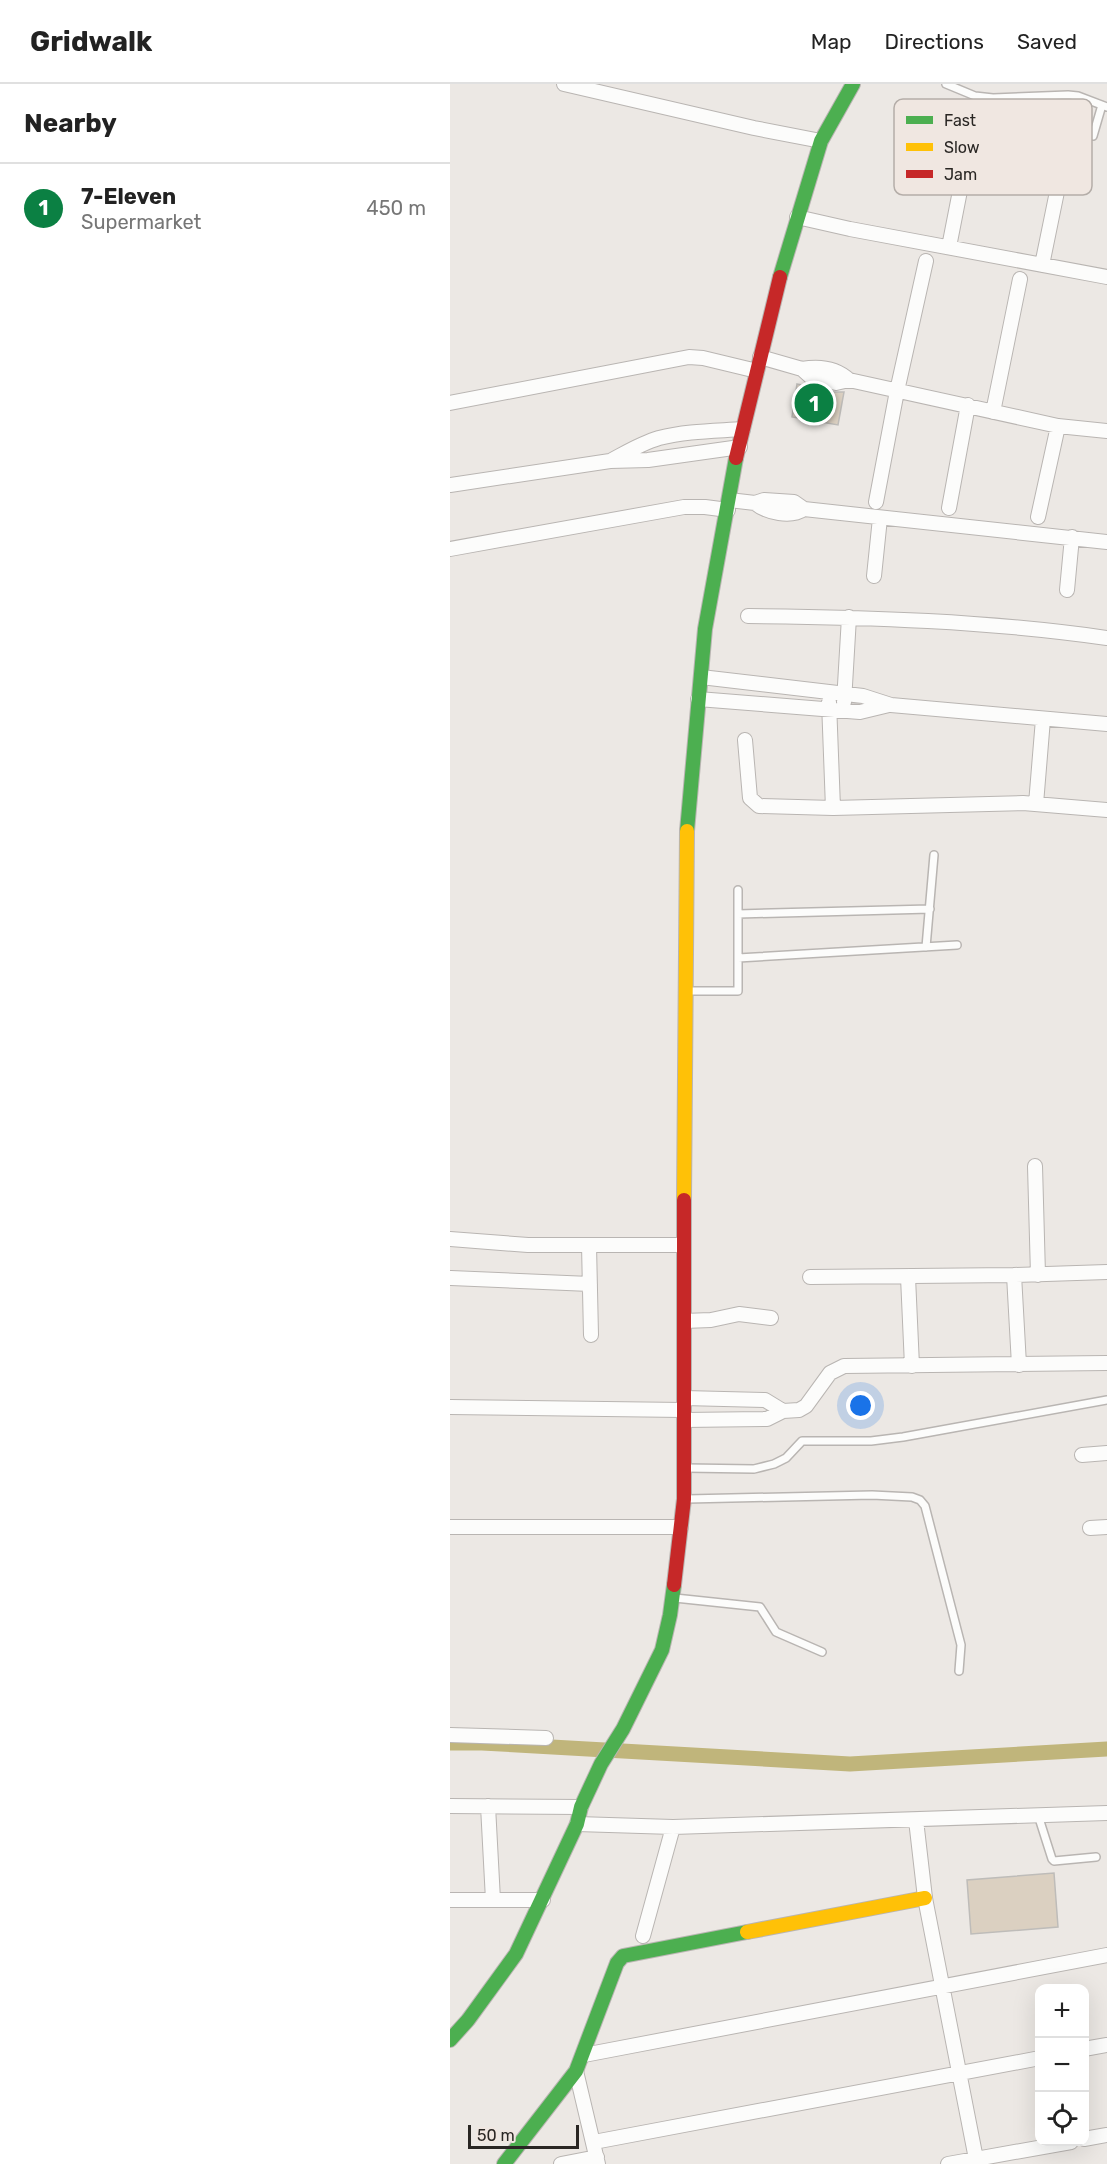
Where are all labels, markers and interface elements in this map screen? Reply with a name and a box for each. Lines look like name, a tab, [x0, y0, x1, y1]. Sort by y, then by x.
text: Gridwalk	[30, 25, 152, 58]
text: Map	[811, 29, 852, 54]
text: Directions	[885, 29, 984, 54]
text: Saved	[1017, 29, 1077, 54]
legend	[894, 99, 1092, 195]
text: Nearby	[24, 108, 117, 139]
text: Fast	[944, 111, 976, 130]
text: Slow	[944, 138, 980, 157]
text: Jam	[944, 165, 977, 184]
text: 7-Eleven	[81, 183, 176, 210]
text: 1	[39, 196, 48, 220]
text: 450 m	[366, 196, 426, 220]
text: Supermarket	[81, 210, 201, 234]
pin: 1	[794, 380, 834, 426]
your location	[846, 1391, 875, 1420]
map controls	[1035, 1984, 1089, 2146]
button: +	[1035, 1984, 1089, 2038]
button: −	[1035, 2038, 1089, 2092]
button: locate	[1035, 2092, 1089, 2146]
scale bar	[468, 2122, 579, 2150]
text: 50 m	[477, 2126, 515, 2145]

